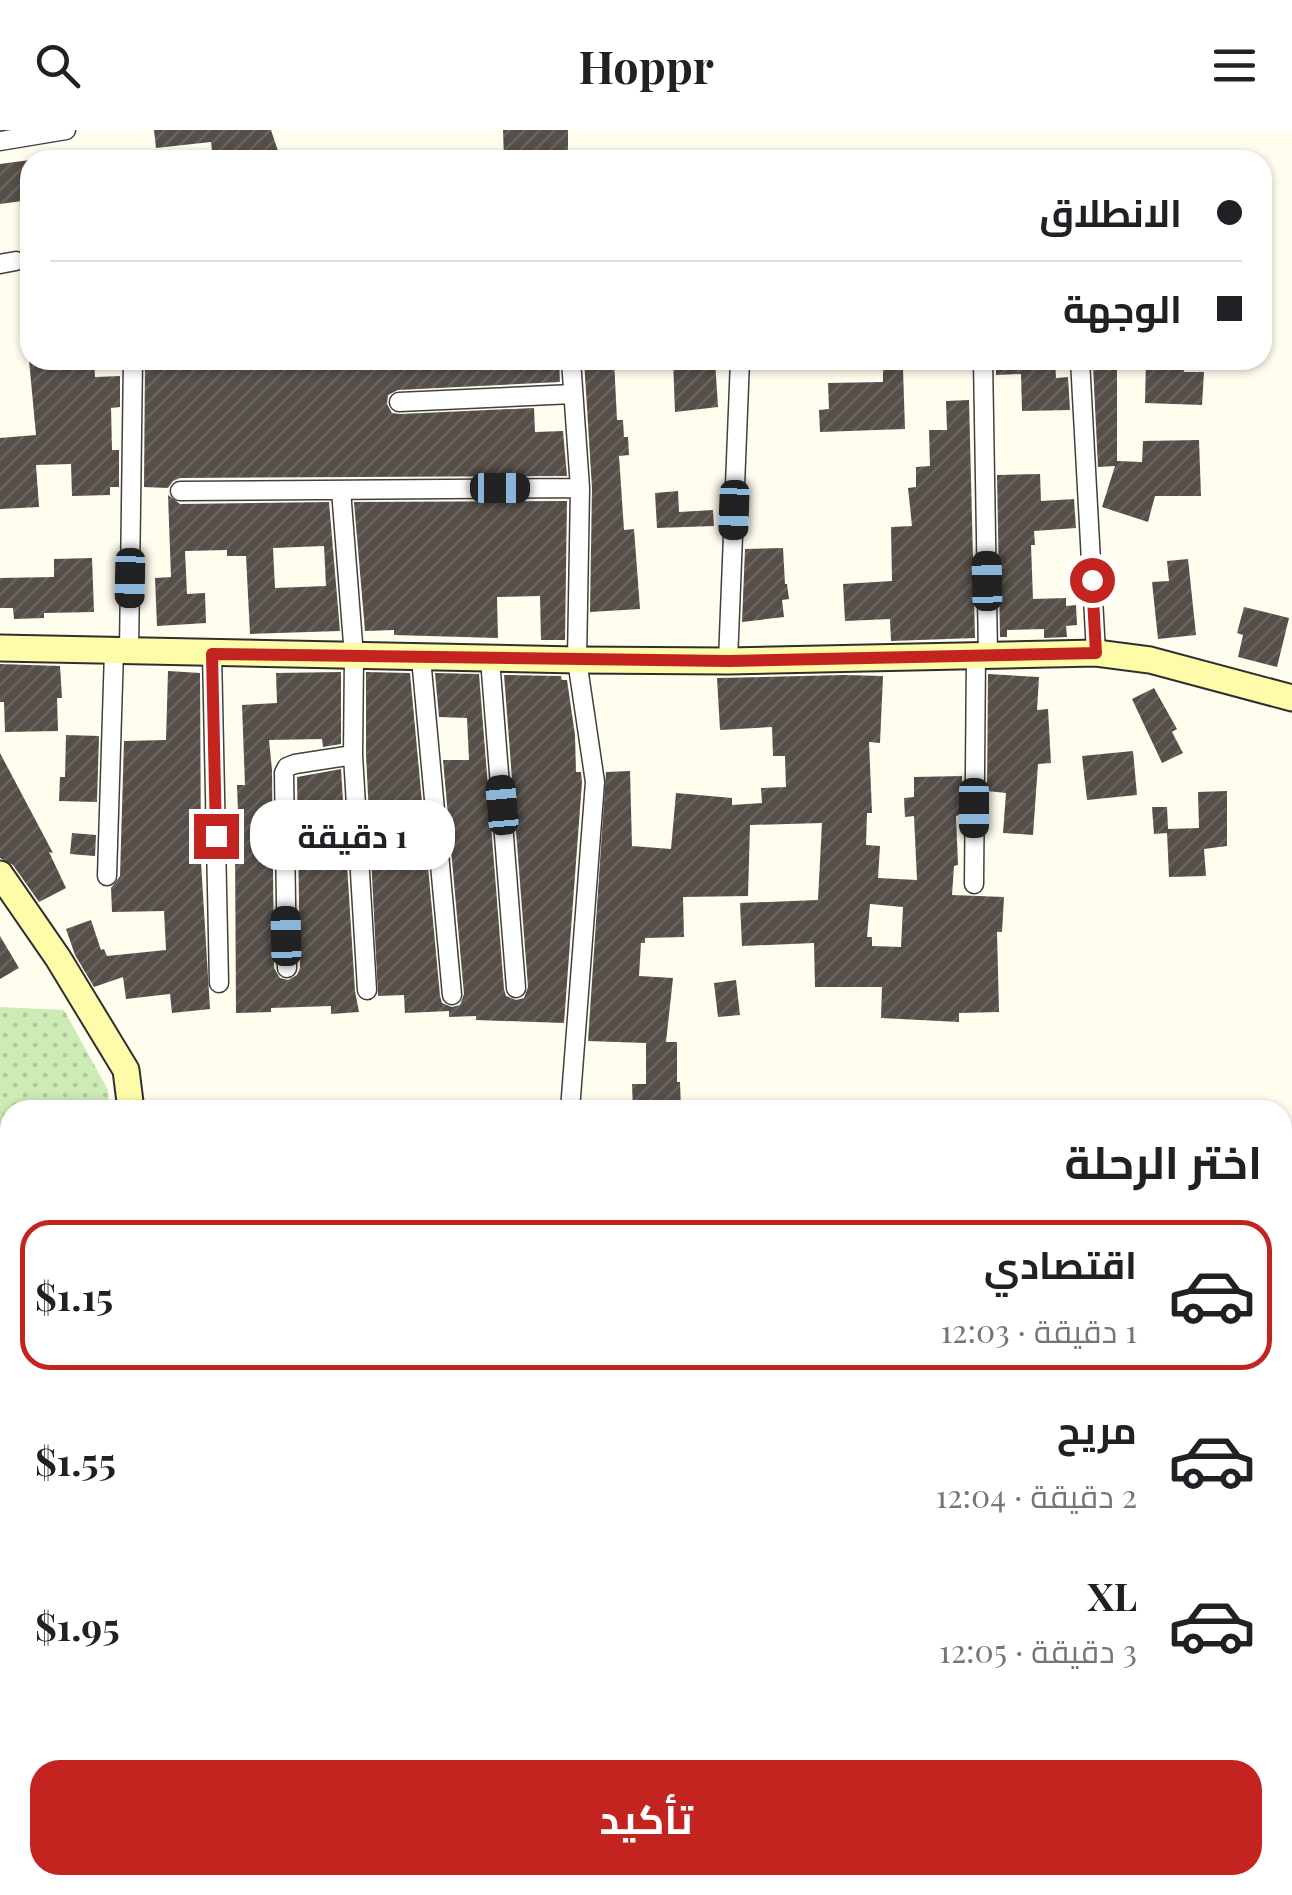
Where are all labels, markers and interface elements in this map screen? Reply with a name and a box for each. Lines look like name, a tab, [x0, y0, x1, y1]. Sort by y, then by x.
text: Hoppr	[578, 35, 714, 95]
icon: search	[30, 38, 85, 93]
icon: menu	[1207, 38, 1262, 93]
text: الانطلاق	[1039, 186, 1182, 237]
text: الوجهة	[1063, 282, 1182, 333]
car	[470, 473, 530, 503]
car	[718, 479, 750, 541]
car	[114, 548, 146, 608]
car	[971, 551, 1003, 611]
route start	[1070, 558, 1115, 603]
car	[484, 774, 520, 836]
car	[959, 778, 989, 838]
callout: 1 دقيقة	[251, 801, 456, 871]
text: 1 دقيقة	[297, 813, 408, 856]
route end	[194, 814, 239, 859]
car	[270, 906, 302, 966]
text: اختر الرحلة	[1064, 1130, 1262, 1190]
text: اقتصادي	[984, 1238, 1137, 1289]
icon: car	[1167, 1250, 1257, 1340]
text: $1.15	[35, 1270, 113, 1321]
text: 1 دقيقة · 12:03	[940, 1308, 1137, 1351]
text: مريح	[1057, 1403, 1137, 1454]
icon: car	[1167, 1415, 1257, 1505]
text: $1.55	[35, 1435, 116, 1486]
text: 2 دقيقة · 12:04	[935, 1473, 1137, 1516]
text: XL	[1088, 1570, 1137, 1621]
icon: car	[1167, 1580, 1257, 1670]
text: $1.95	[35, 1600, 120, 1651]
text: 3 دقيقة · 12:05	[939, 1628, 1137, 1671]
button: تأكيد	[30, 1760, 1262, 1875]

